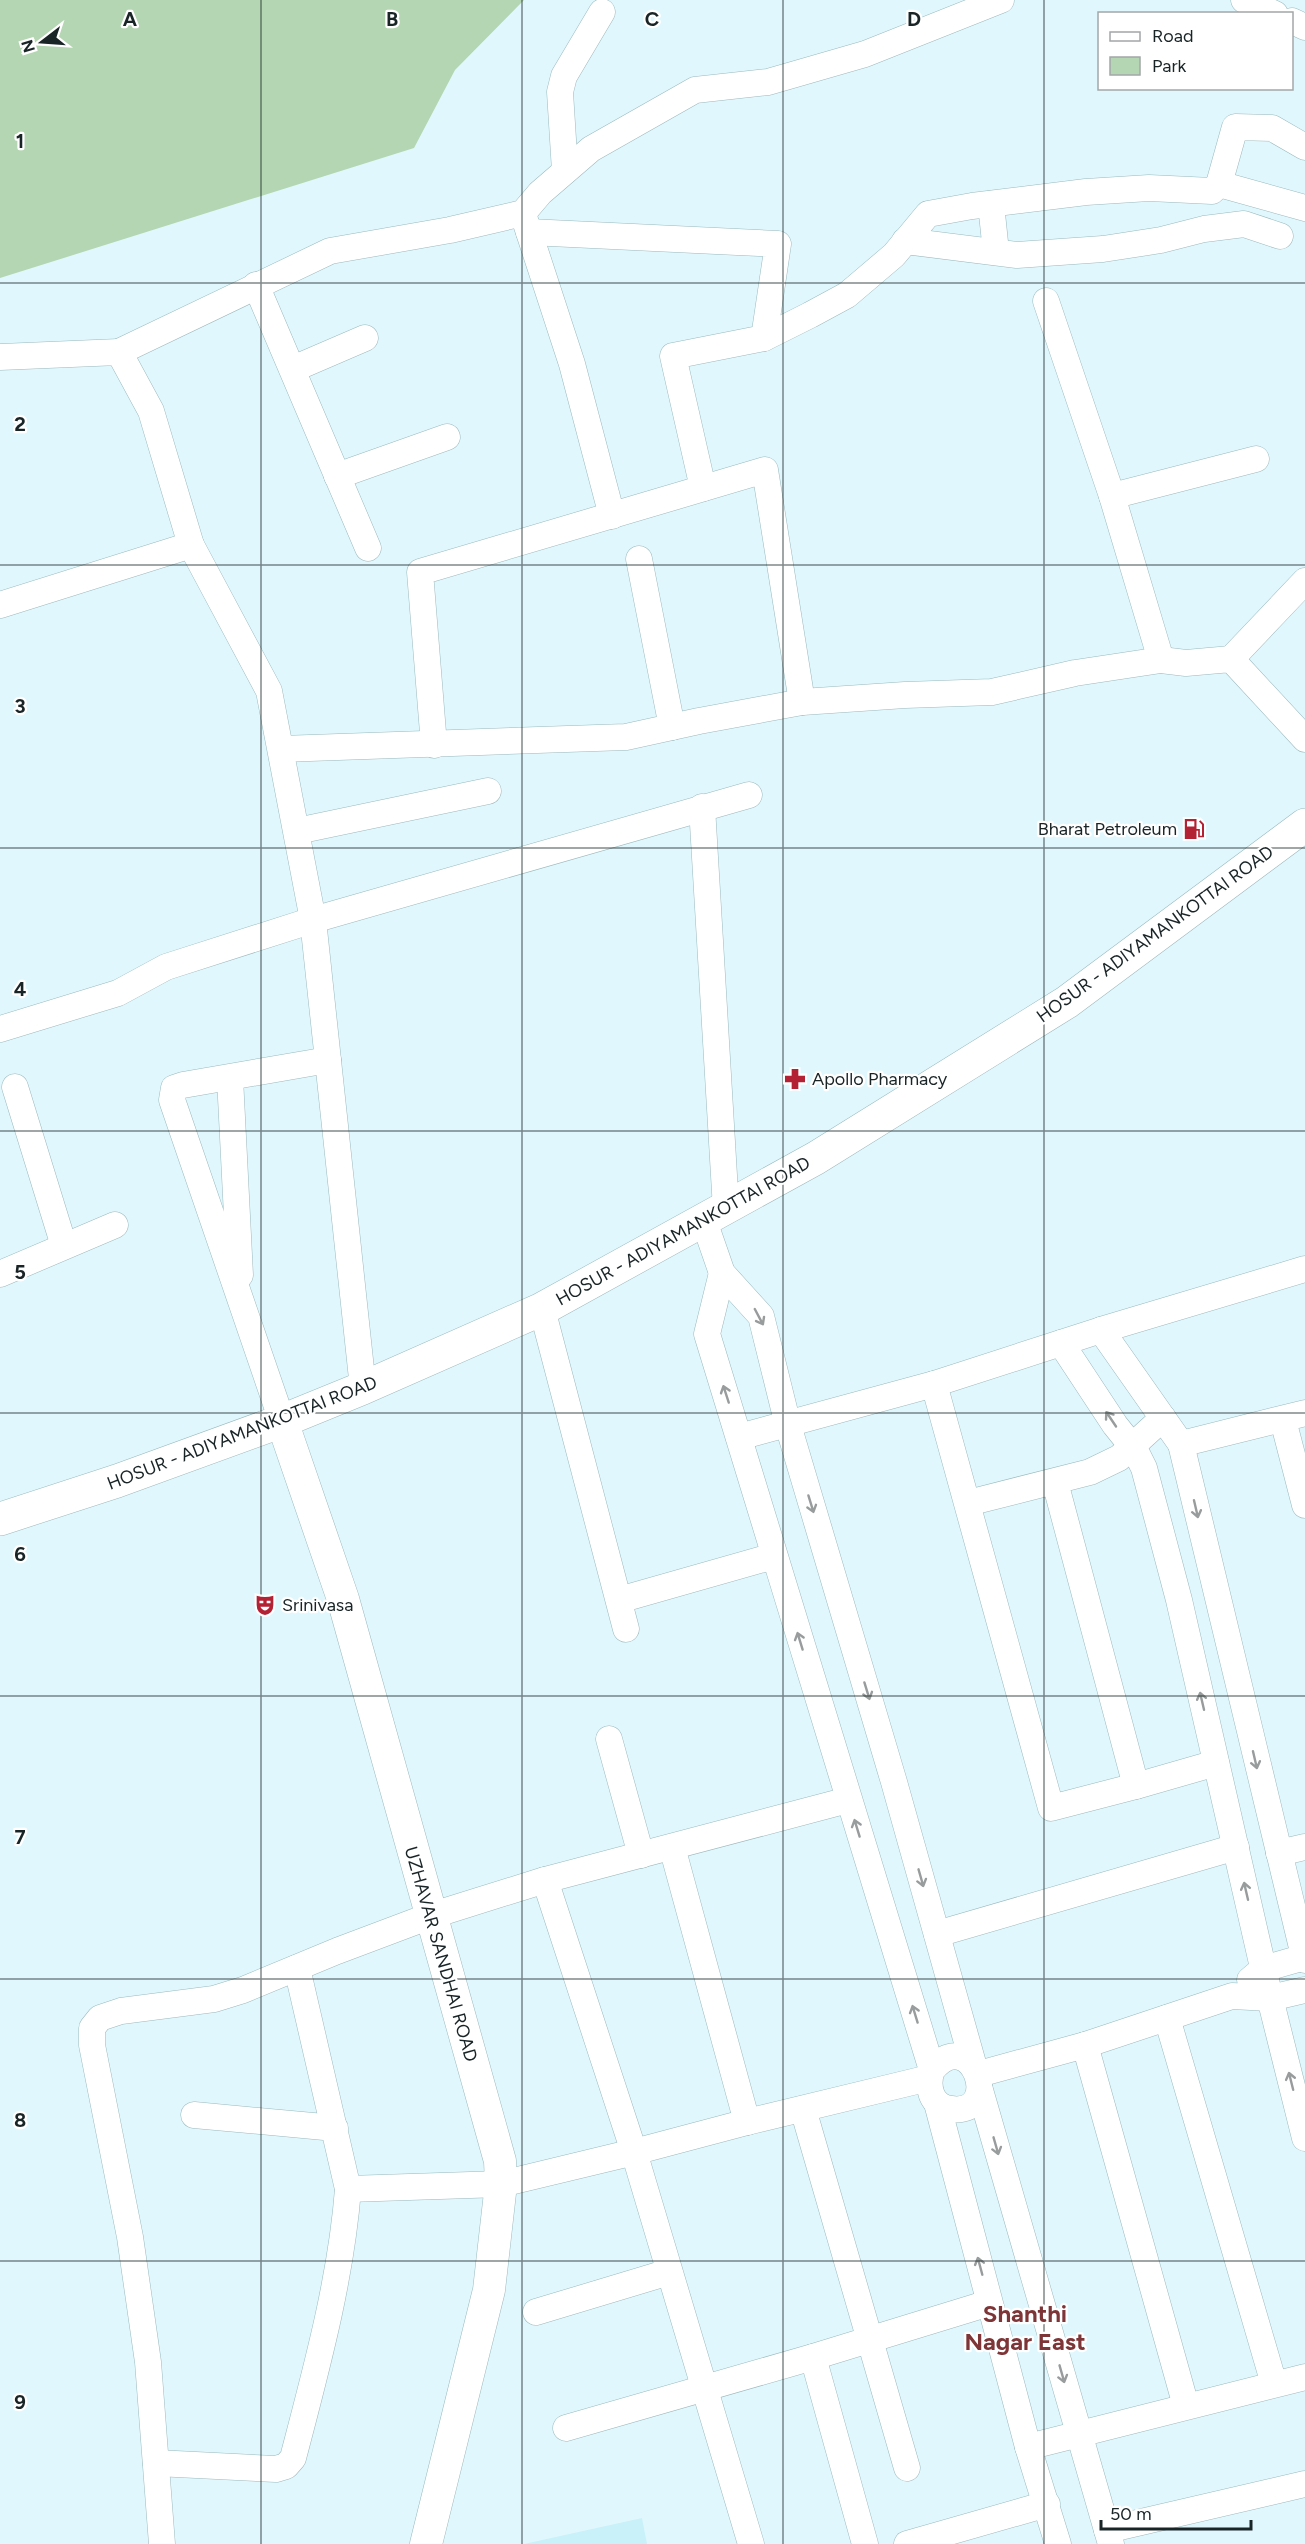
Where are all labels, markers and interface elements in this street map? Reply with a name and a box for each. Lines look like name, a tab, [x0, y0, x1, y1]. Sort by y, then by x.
text: A	[123, 7, 138, 31]
text: B	[386, 7, 398, 31]
text: C	[645, 7, 659, 31]
text: D	[907, 7, 921, 31]
north arrow	[12, 12, 72, 72]
legend	[1098, 12, 1293, 90]
text: Road	[1152, 25, 1193, 47]
text: N	[17, 38, 39, 55]
text: Park	[1152, 55, 1187, 77]
text: 1	[16, 129, 24, 153]
text: 2	[14, 412, 26, 436]
text: 3	[14, 694, 26, 718]
fuel station icon: Bharat Petroleum	[1182, 817, 1206, 841]
place label: Bharat Petroleum	[1038, 818, 1177, 840]
street label: HOSUR - ADIYAMANKOTTAI ROAD	[1032, 841, 1278, 1027]
text: 4	[14, 977, 27, 1001]
pharmacy icon: Apollo Pharmacy	[783, 1067, 807, 1091]
place label: Apollo Pharmacy	[812, 1068, 948, 1090]
street label: HOSUR - ADIYAMANKOTTAI ROAD	[552, 1152, 814, 1310]
text: 5	[14, 1260, 26, 1284]
one-way arrow	[753, 1308, 765, 1325]
street label: HOSUR - ADIYAMANKOTTAI ROAD	[104, 1371, 380, 1495]
one-way arrow	[720, 1385, 731, 1404]
one-way arrow	[1105, 1411, 1117, 1427]
one-way arrow	[806, 1494, 817, 1513]
one-way arrow	[1191, 1499, 1203, 1518]
text: 6	[14, 1542, 26, 1566]
theatre icon: Srinivasa	[253, 1593, 277, 1617]
place label: Srinivasa	[282, 1594, 353, 1616]
one-way arrow	[794, 1632, 805, 1651]
one-way arrow	[862, 1681, 873, 1700]
one-way arrow	[1196, 1692, 1208, 1711]
one-way arrow	[1250, 1750, 1262, 1769]
one-way arrow	[851, 1819, 862, 1838]
text: 7	[14, 1825, 26, 1849]
street label: UZHAVAR SANDHAI ROAD	[400, 1844, 482, 2064]
one-way arrow	[916, 1868, 927, 1887]
one-way arrow	[1239, 1882, 1251, 1901]
one-way arrow	[909, 2005, 920, 2024]
one-way arrow	[1284, 2072, 1296, 2091]
text: 8	[14, 2108, 26, 2132]
one-way arrow	[991, 2136, 1002, 2155]
one-way arrow	[973, 2256, 985, 2275]
district label: Shanthi Nagar East	[964, 2299, 1086, 2356]
one-way arrow	[1057, 2364, 1068, 2383]
text: 9	[14, 2390, 26, 2414]
scale bar	[1101, 2493, 1251, 2531]
text: 50 m	[1110, 2503, 1152, 2525]

